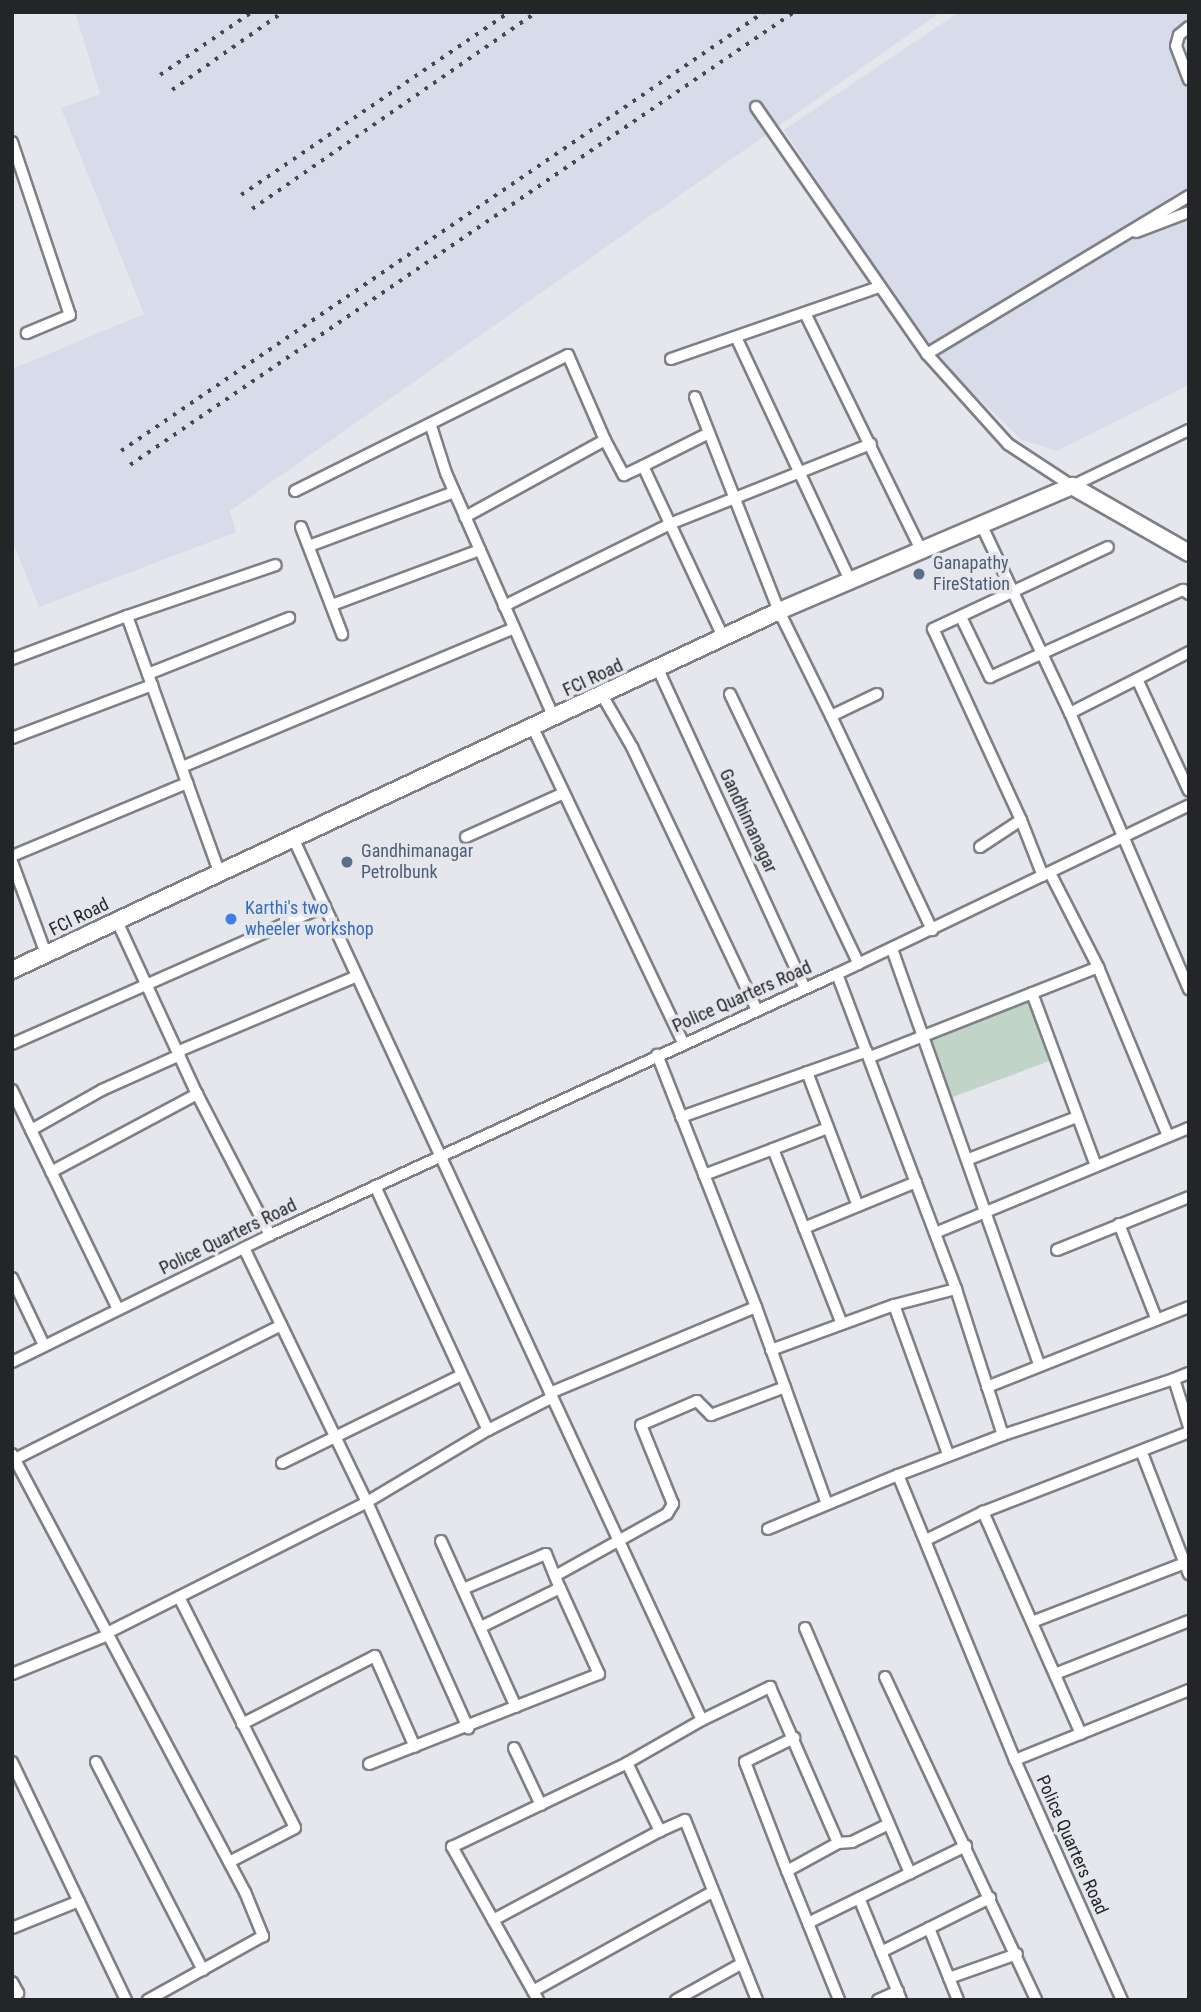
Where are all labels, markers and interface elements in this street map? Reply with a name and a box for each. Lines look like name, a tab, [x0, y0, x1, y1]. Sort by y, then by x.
place label: Ganapathy FireStation	[933, 553, 1010, 596]
marker: Ganapathy FireStation	[911, 566, 927, 582]
street label: FCI Road	[560, 655, 626, 701]
street label: Gandhimanagar	[714, 766, 782, 876]
place label: Gandhimanagar Petrolbunk	[361, 841, 473, 884]
marker: Gandhimanagar Petrolbunk	[339, 854, 355, 870]
street label: FCI Road	[46, 893, 112, 941]
place label: Karthi's two wheeler workshop	[245, 898, 374, 940]
marker: Karthi's two wheeler workshop	[223, 911, 239, 927]
street label: Police Quarters Road	[669, 957, 815, 1037]
street label: Police Quarters Road	[156, 1194, 300, 1280]
street label: Police Quarters Road	[1032, 1772, 1112, 1918]

